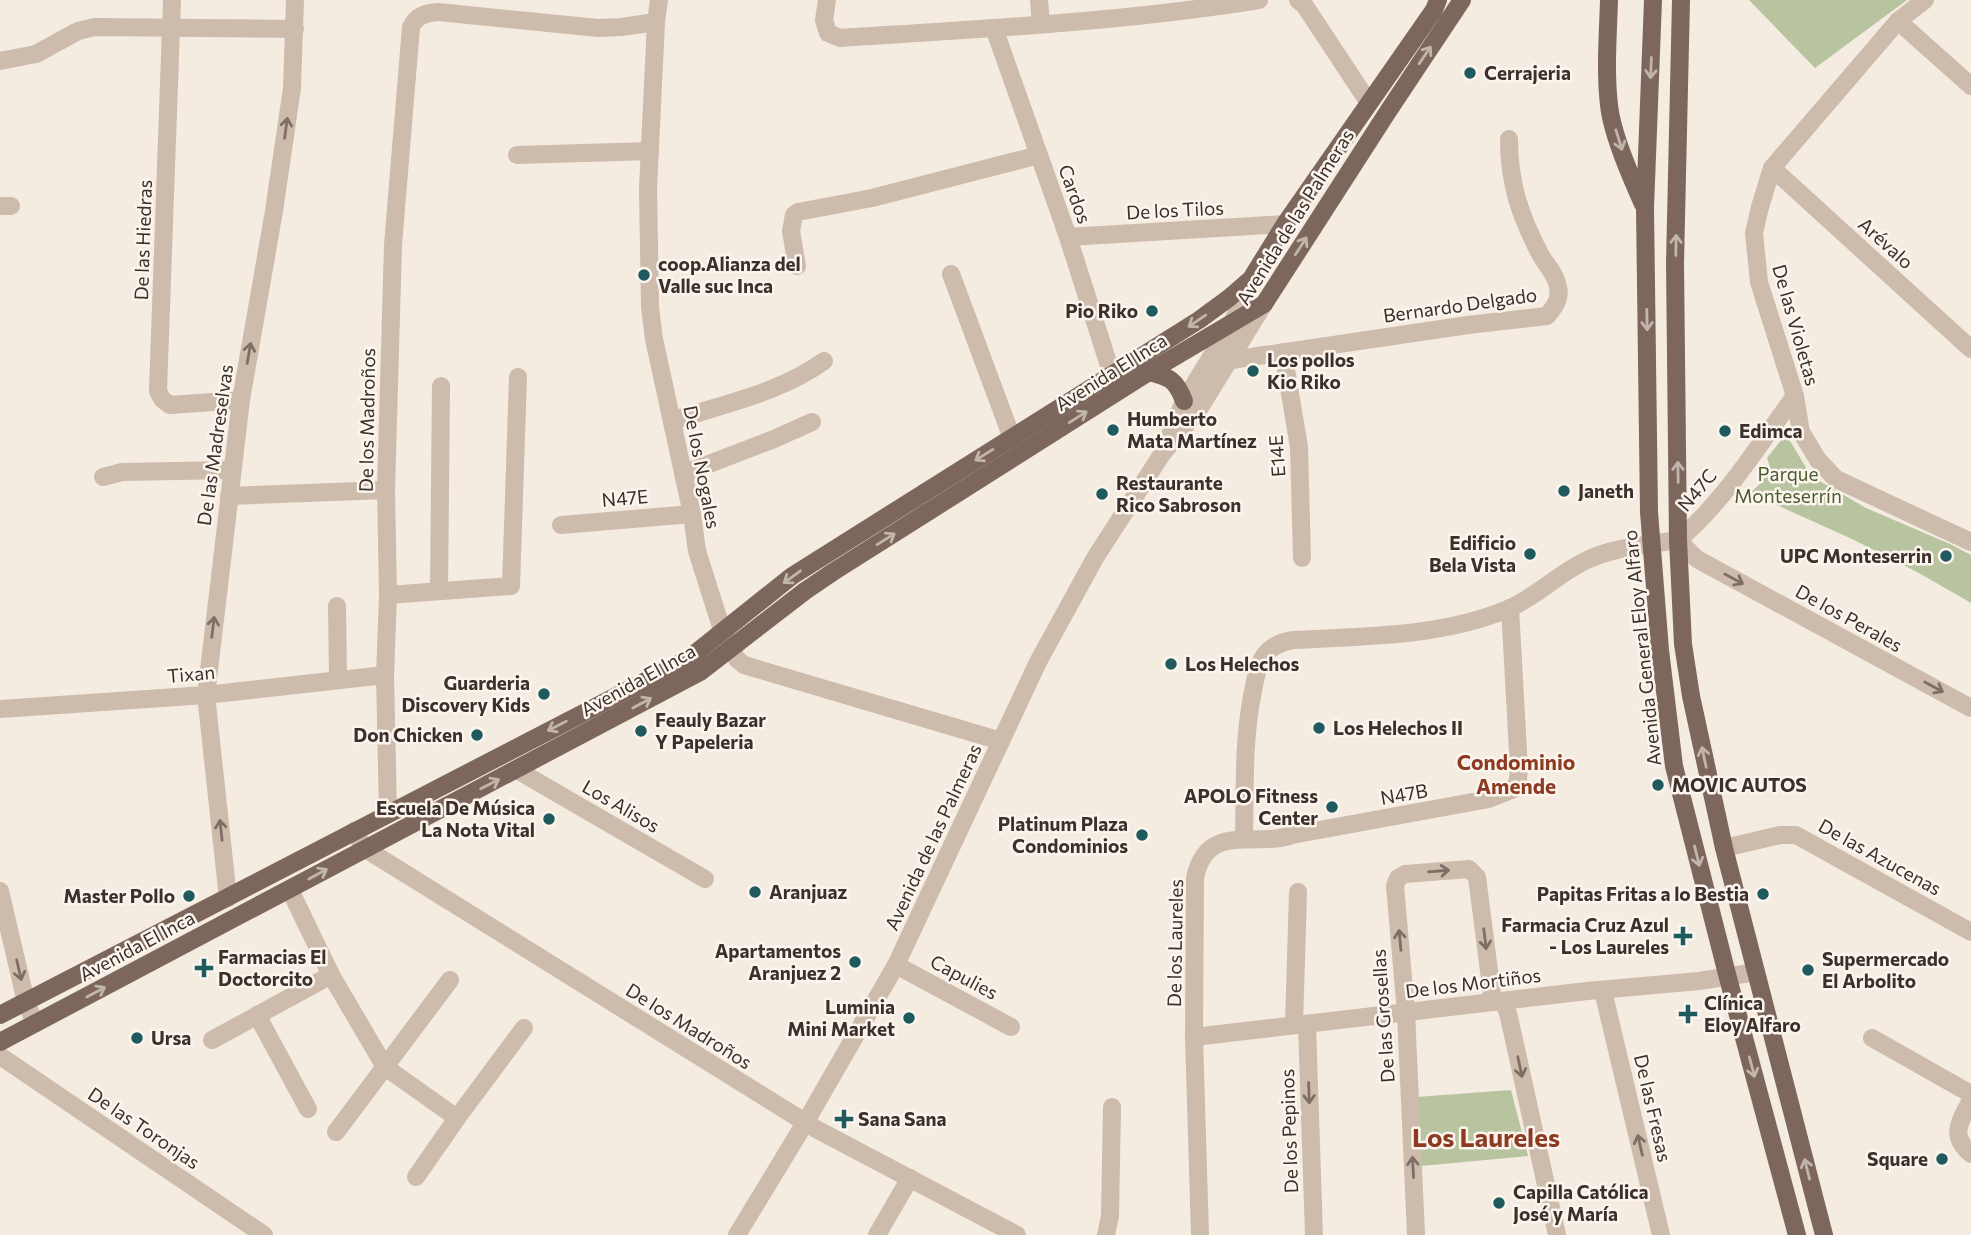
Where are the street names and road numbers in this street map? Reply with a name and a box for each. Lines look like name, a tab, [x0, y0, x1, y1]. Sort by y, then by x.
street label: Avenida de las Palmeras	[1231, 125, 1358, 309]
street label: Cardos	[1054, 161, 1097, 226]
street label: De las Hiedras	[129, 179, 156, 301]
street label: De los Tilos	[1126, 195, 1224, 224]
street label: Arévalo	[1854, 212, 1918, 273]
street label: De las Violetas	[1768, 262, 1825, 388]
street label: Bernardo Delgado	[1381, 282, 1538, 327]
street label: Avenida El Inca	[1051, 328, 1171, 415]
street label: De los Madroños	[354, 348, 379, 492]
street label: De las Madreselvas	[192, 363, 237, 527]
street label: De los Nogales	[679, 403, 726, 531]
street label: E14E	[1264, 434, 1289, 478]
street label: N47C	[1672, 464, 1721, 516]
street label: N47E	[601, 484, 649, 511]
street label: Avenida General Eloy Alfaro	[1618, 529, 1665, 767]
street label: De los Perales	[1792, 579, 1907, 656]
street label: Avenida El Inca	[576, 639, 699, 721]
street label: Tixan	[166, 660, 216, 687]
street label: Avenida de las Palmeras	[879, 740, 986, 934]
street label: Los Alisos	[578, 774, 664, 837]
street label: N47B	[1378, 778, 1429, 809]
street label: De las Azucenas	[1815, 813, 1946, 900]
street label: De los Laureles	[1162, 879, 1187, 1007]
street label: Avenida El Inca	[75, 905, 198, 986]
street label: De las Grosellas	[1366, 948, 1399, 1084]
street label: Capulies	[927, 949, 1002, 1004]
street label: De los Mortiños	[1404, 963, 1542, 1002]
street label: De los Madroños	[622, 978, 756, 1074]
street label: De las Fresas	[1630, 1052, 1677, 1164]
street label: De los Pepinos	[1275, 1068, 1302, 1194]
street label: De las Toronjas	[84, 1082, 204, 1173]

